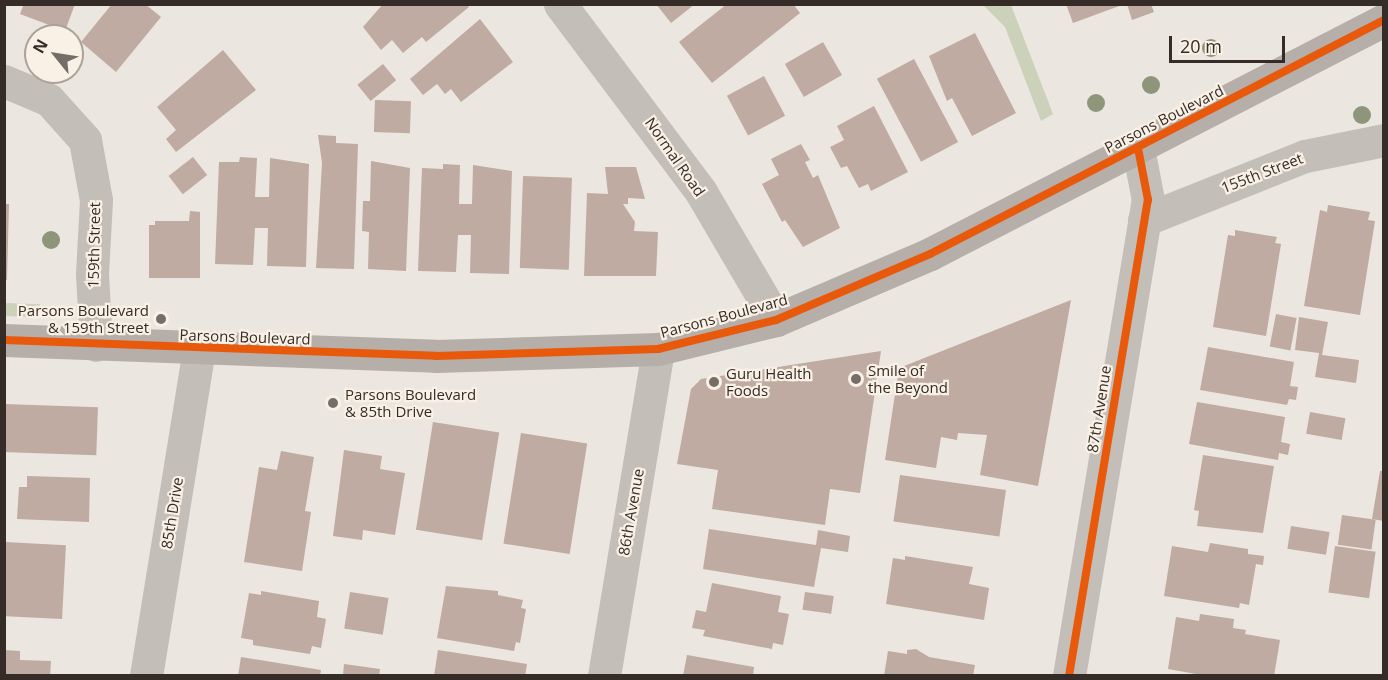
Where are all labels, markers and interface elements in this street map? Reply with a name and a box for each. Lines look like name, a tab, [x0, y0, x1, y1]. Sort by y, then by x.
north arrow	[24, 24, 84, 84]
scale bar	[1172, 24, 1288, 62]
text: 20 m	[1180, 34, 1222, 58]
text: N	[27, 35, 53, 57]
street label: Parsons Boulevard	[1101, 81, 1227, 157]
street label: Normal Road	[641, 114, 709, 200]
street label: 155th Street	[1219, 149, 1305, 197]
street label: 159th Street	[84, 202, 104, 288]
street label: Parsons Boulevard	[658, 290, 790, 342]
place label: Parsons Boulevard & 159th Street	[18, 301, 149, 336]
marker: Parsons Boulevard & 159th Street	[154, 312, 168, 326]
street label: Parsons Boulevard	[179, 326, 311, 348]
place label: Smile of the Beyond	[868, 361, 948, 396]
place label: Guru Health Foods	[726, 364, 811, 399]
street label: 87th Avenue	[1083, 364, 1115, 454]
marker: Smile of the Beyond	[849, 372, 863, 386]
marker: Guru Health Foods	[707, 375, 721, 389]
place label: Parsons Boulevard & 85th Drive	[345, 385, 476, 420]
marker: Parsons Boulevard & 85th Drive	[326, 396, 340, 410]
street label: 86th Avenue	[615, 467, 647, 557]
street label: 85th Drive	[157, 476, 187, 550]

